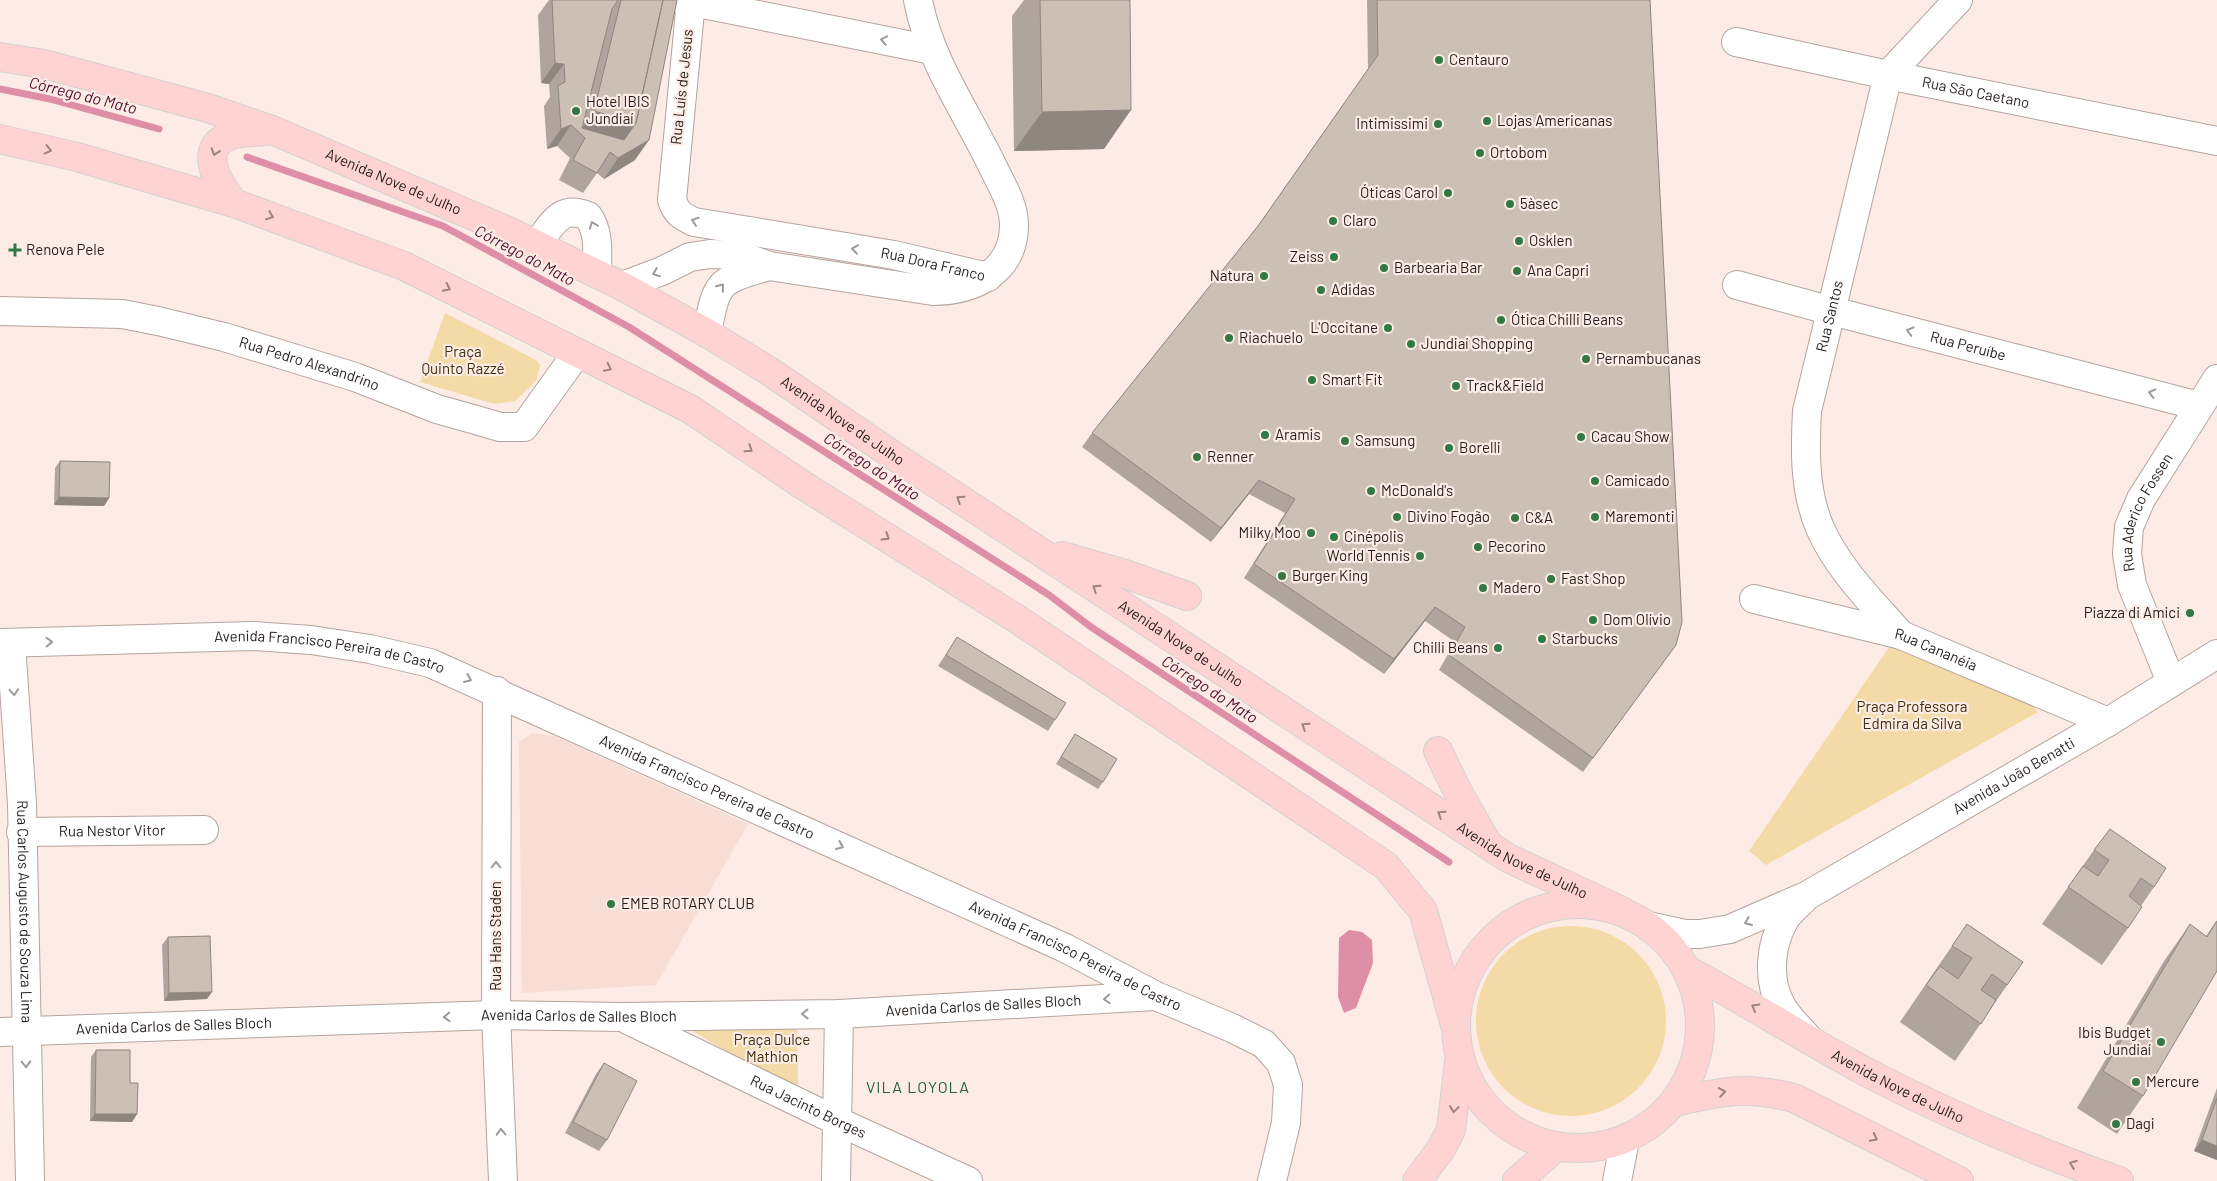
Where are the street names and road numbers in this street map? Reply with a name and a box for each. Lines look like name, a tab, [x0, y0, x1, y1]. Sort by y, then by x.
street label: Rua Luís de Jesus	[666, 28, 696, 146]
street label: Rua São Caetano	[1921, 72, 2031, 111]
street label: Avenida Nove de Julho	[323, 144, 464, 218]
street label: Rua Dora Franco	[879, 243, 987, 284]
street label: Rua Santos	[1812, 278, 1846, 354]
street label: Rua Peruíbe	[1929, 327, 2008, 364]
street label: Rua Pedro Alexandrino	[237, 332, 382, 394]
street label: Avenida Nove de Julho	[778, 372, 908, 469]
street label: Rua Aderico Fossen	[2117, 449, 2176, 573]
street label: Avenida Nove de Julho	[1115, 595, 1247, 690]
street label: Rua Cananéia	[1893, 624, 1980, 674]
street label: Avenida Francisco Pereira de Castro	[214, 626, 448, 677]
street label: Avenida Francisco Pereira de Castro	[597, 730, 818, 842]
street label: Avenida João Benatti	[1949, 733, 2078, 818]
street label: Rua Carlos Augusto de Souza Lima	[14, 800, 37, 1023]
street label: Avenida Nove de Julho	[1454, 817, 1591, 902]
street label: Rua Nestor Vitor	[59, 820, 166, 840]
street label: Rua Hans Staden	[486, 881, 504, 991]
street label: Avenida Francisco Pereira de Castro	[966, 896, 1184, 1014]
street label: Avenida Carlos de Salles Bloch	[885, 990, 1082, 1019]
street label: Avenida Carlos de Salles Bloch	[480, 1005, 677, 1025]
street label: Avenida Carlos de Salles Bloch	[76, 1013, 272, 1037]
street label: Avenida Nove de Julho	[1829, 1045, 1967, 1126]
street label: Rua Jacinto Borges	[748, 1071, 869, 1141]

